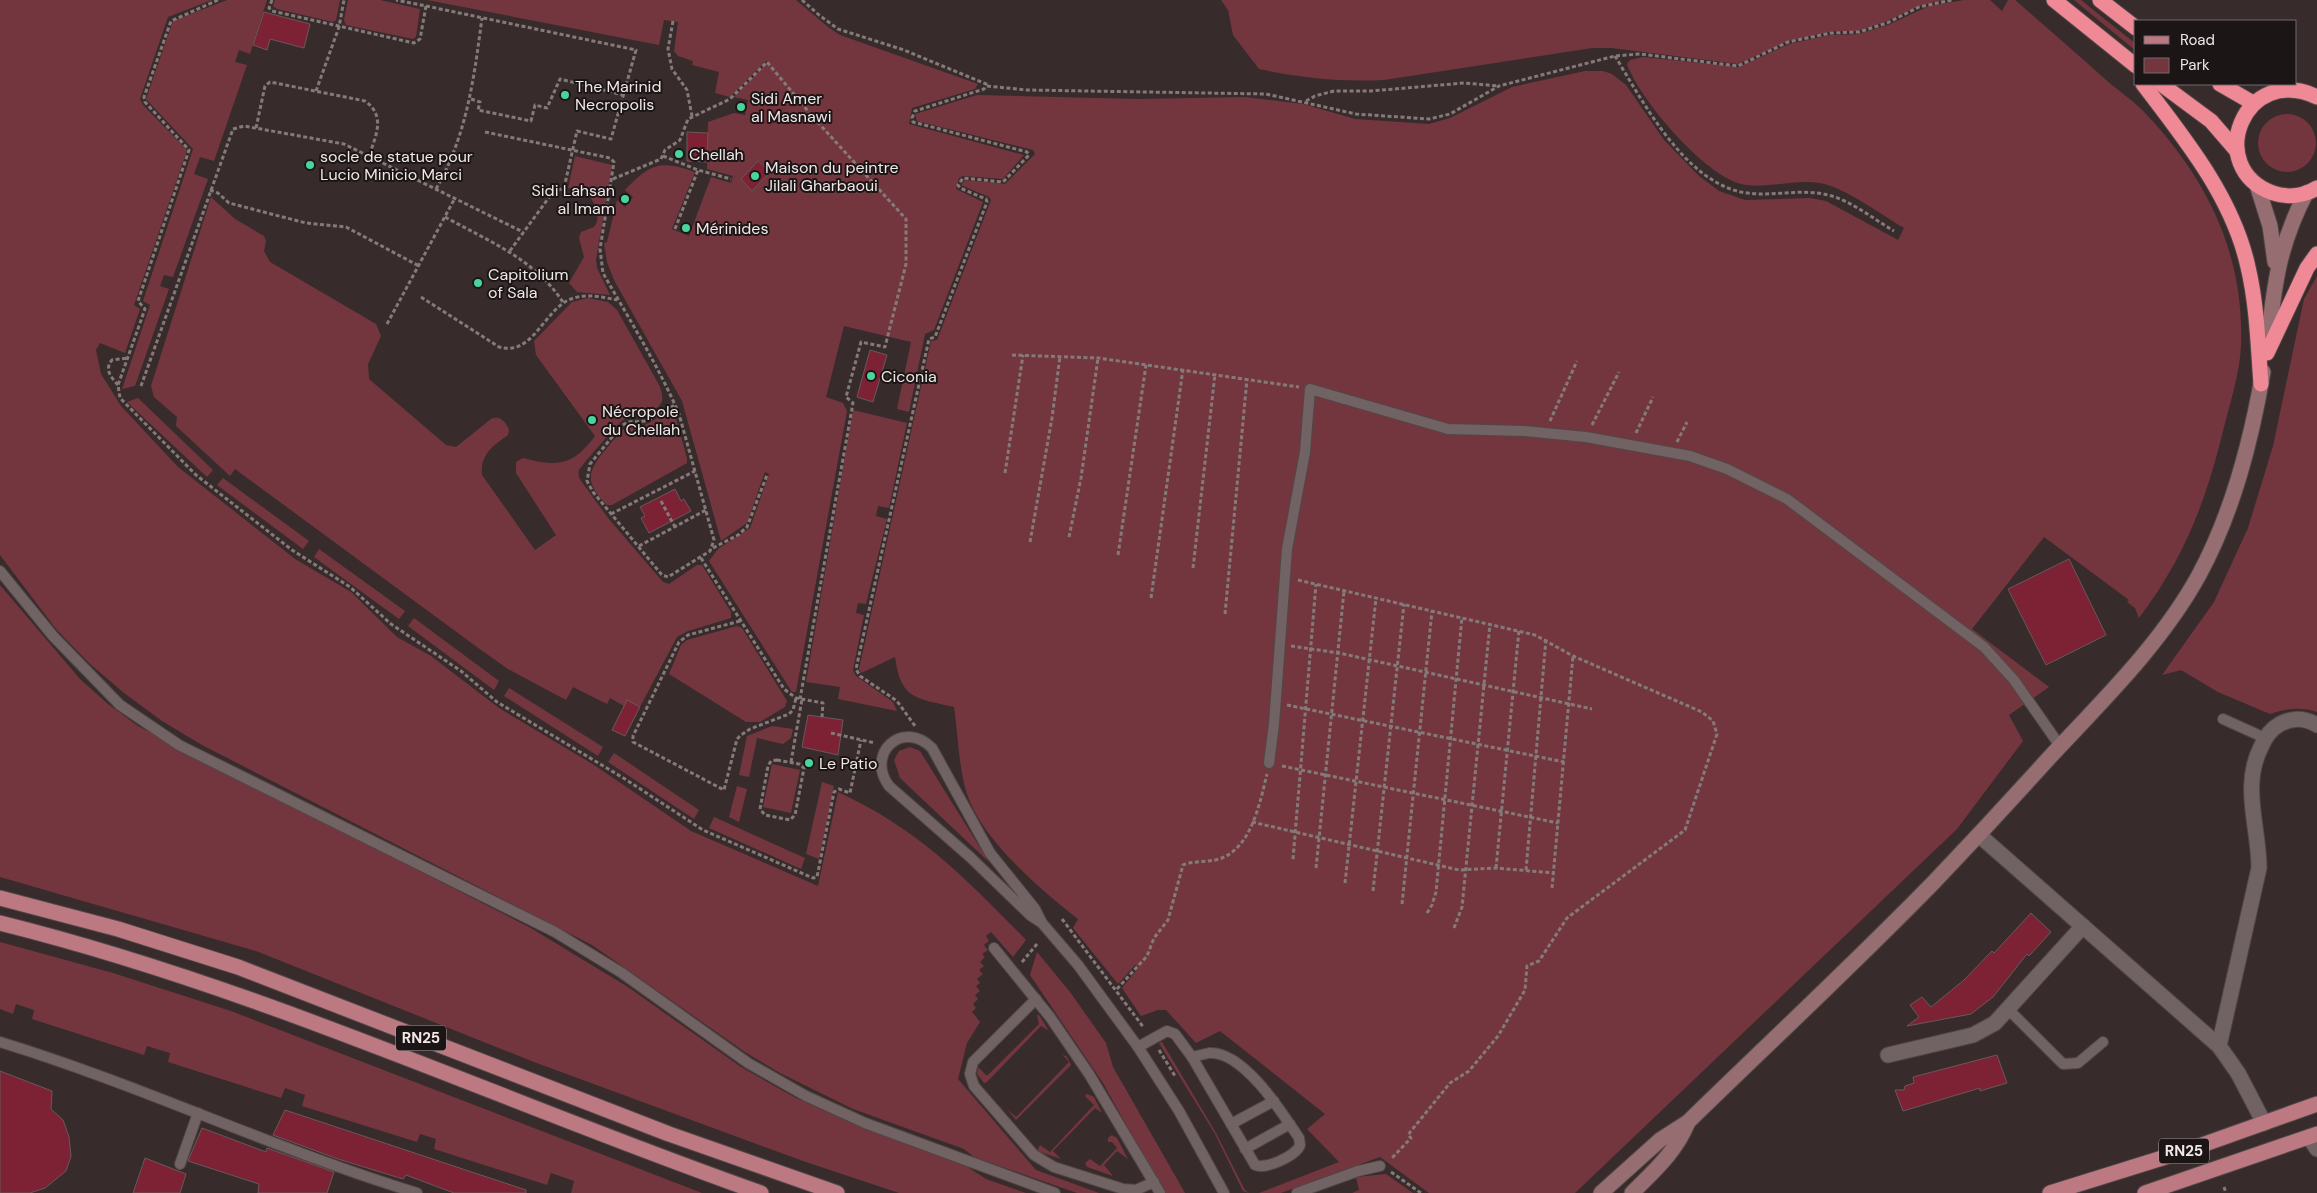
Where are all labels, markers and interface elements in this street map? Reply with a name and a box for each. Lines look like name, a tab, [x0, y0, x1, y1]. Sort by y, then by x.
legend	[2134, 20, 2297, 85]
text: Road	[2180, 30, 2215, 50]
text: Park	[2180, 55, 2210, 75]
place label: The Marinid Necropolis	[575, 76, 662, 115]
place label: Sidi Amer al Masnawi	[751, 88, 832, 127]
marker: The Marinid Necropolis	[559, 89, 571, 101]
marker: Sidi Amer al Masnawi	[735, 101, 747, 113]
place label: Chellah	[689, 144, 744, 165]
place label: socle de statue pour Lucio Minicio Marci	[320, 146, 473, 185]
marker: Chellah	[673, 148, 685, 160]
place label: Maison du peintre Jilali Gharbaoui	[765, 157, 899, 196]
marker: socle de statue pour Lucio Minicio Marci	[304, 159, 316, 171]
marker: Maison du peintre Jilali Gharbaoui	[749, 170, 761, 182]
place label: Sidi Lahsan al Imam	[531, 180, 615, 219]
marker: Sidi Lahsan al Imam	[619, 193, 631, 205]
place label: Mérinides	[696, 218, 768, 239]
marker: Mérinides	[680, 222, 692, 234]
place label: Capitolium of Sala	[488, 264, 568, 303]
marker: Capitolium of Sala	[472, 277, 484, 289]
place label: Ciconia	[881, 366, 937, 387]
marker: Ciconia	[865, 370, 877, 382]
place label: Nécropole du Chellah	[602, 401, 680, 440]
marker: Nécropole du Chellah	[586, 414, 598, 426]
place label: Le Patio	[819, 753, 877, 774]
marker: Le Patio	[803, 757, 815, 769]
road number: RN25	[396, 1026, 446, 1050]
road number: RN25	[2159, 1138, 2209, 1164]

